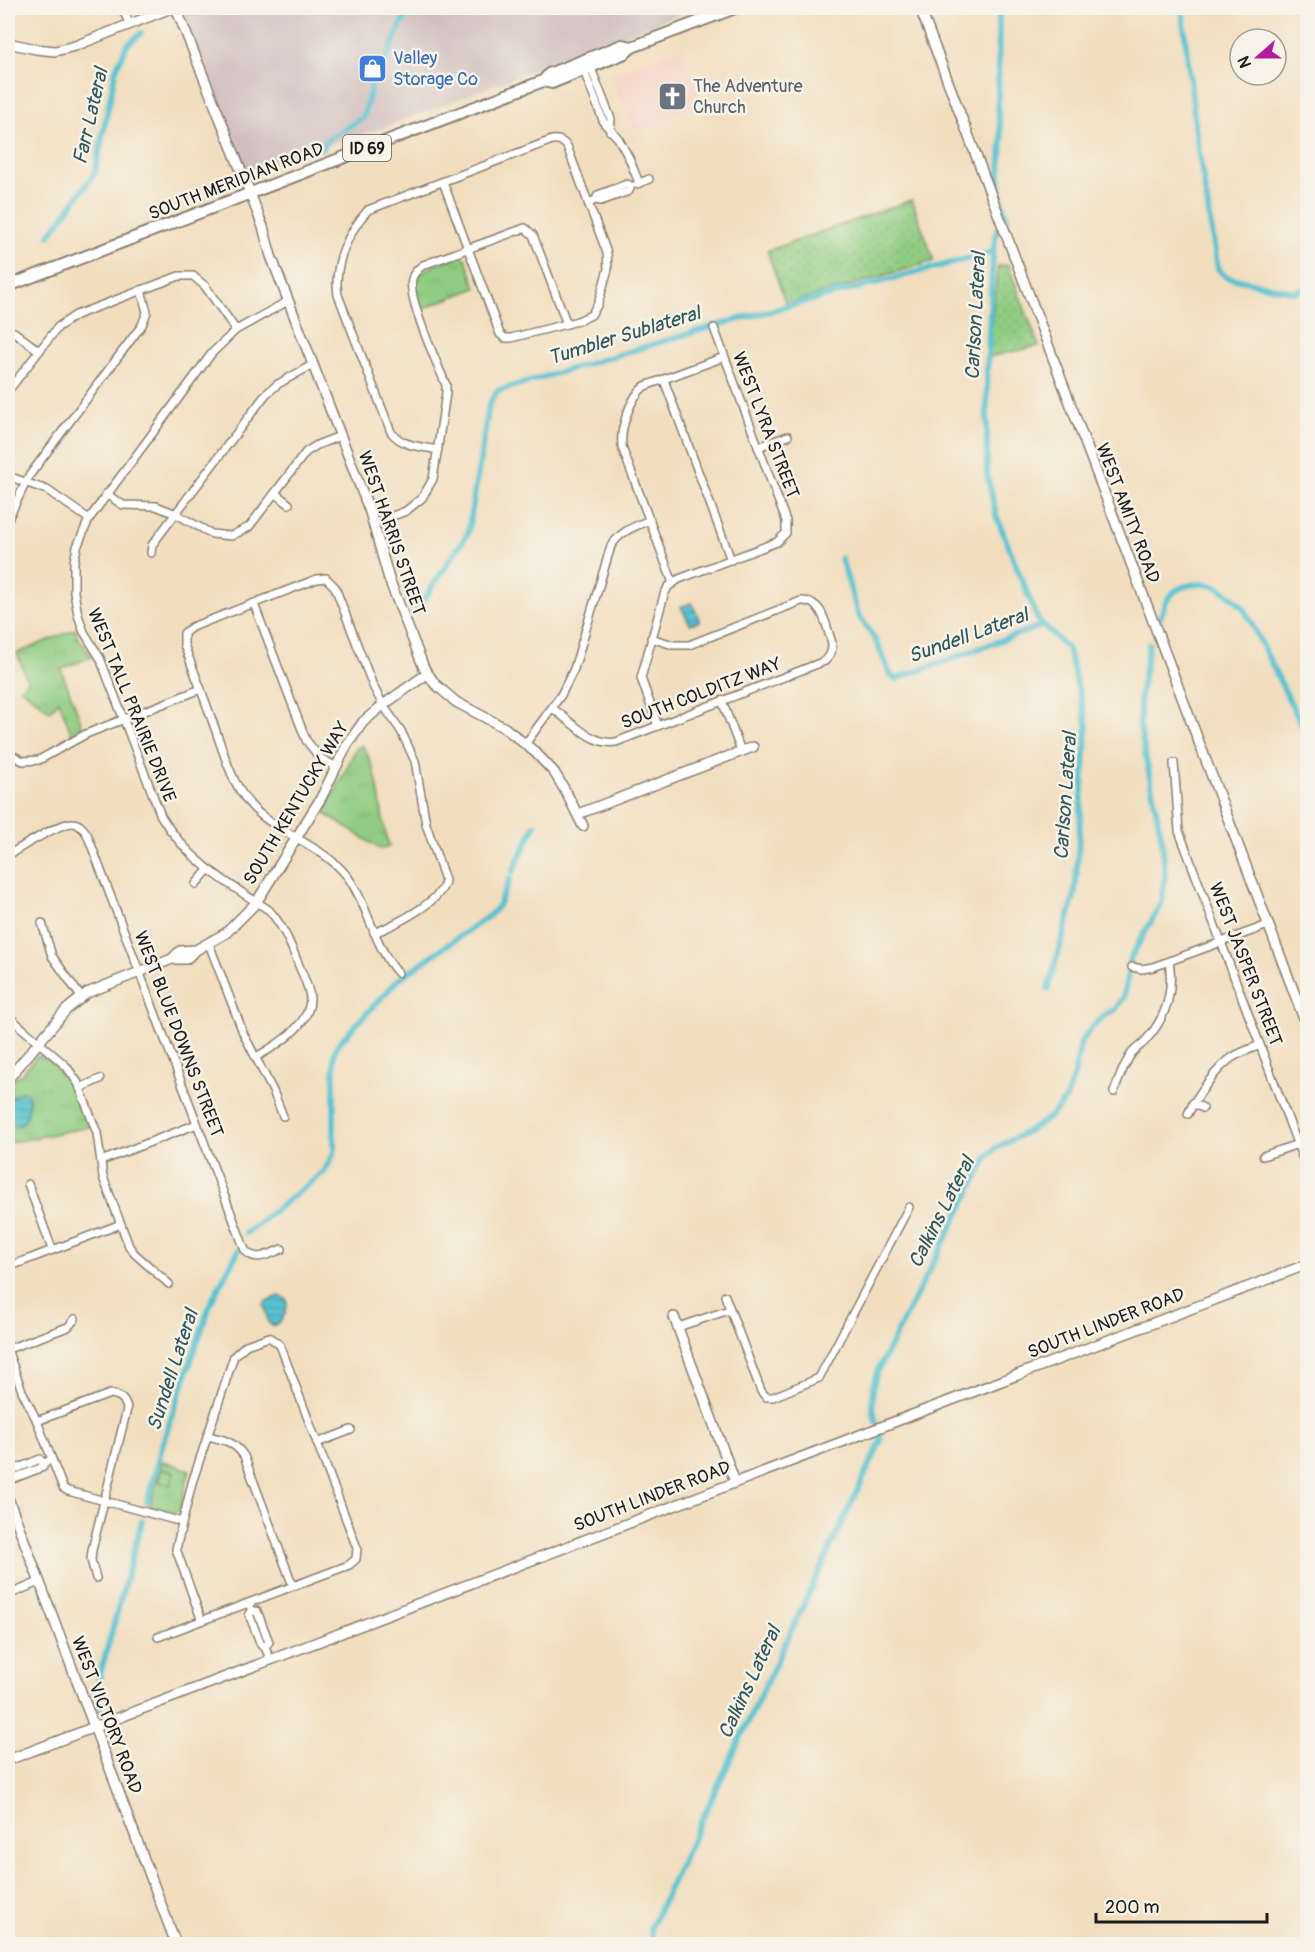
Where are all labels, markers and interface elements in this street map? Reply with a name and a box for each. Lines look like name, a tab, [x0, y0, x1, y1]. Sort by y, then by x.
north arrow	[1228, 27, 1288, 87]
place label: Valley Storage Co	[393, 47, 478, 91]
shop icon: Valley Storage Co	[356, 52, 388, 84]
text: N	[1234, 53, 1256, 71]
water label: Farr Lateral	[67, 63, 114, 167]
place label: The Adventure Church	[693, 75, 803, 119]
church icon: The Adventure Church	[656, 80, 688, 112]
road number: ID 69	[343, 135, 391, 161]
street label: SOUTH MERIDIAN ROAD	[145, 137, 327, 226]
water label: Carlson Lateral	[960, 249, 991, 380]
water label: Tumbler Sublateral	[545, 300, 705, 370]
street label: WEST LYRA STREET	[727, 349, 804, 502]
street label: WEST AMITY ROAD	[1090, 440, 1165, 586]
street label: WEST HARRIS STREET	[353, 448, 430, 618]
water label: Sundell Lateral	[905, 601, 1034, 669]
street label: WEST TALL PRAIRIE DRIVE	[82, 605, 181, 806]
street label: SOUTH COLDITZ WAY	[618, 652, 785, 735]
street label: SOUTH KENTUCKY WAY	[239, 717, 355, 889]
water label: Carlson Lateral	[1049, 729, 1083, 861]
street label: WEST JASPER STREET	[1204, 879, 1287, 1049]
street label: WEST BLUE DOWNS STREET	[129, 928, 228, 1140]
water label: Calkins Lateral	[903, 1150, 981, 1272]
street label: SOUTH LINDER ROAD	[1024, 1283, 1188, 1364]
water label: Sundell Lateral	[141, 1304, 205, 1434]
street label: SOUTH LINDER ROAD	[570, 1456, 734, 1537]
water label: Calkins Lateral	[712, 1620, 787, 1743]
street label: WEST VICTORY ROAD	[66, 1633, 147, 1797]
scale bar	[1096, 1886, 1267, 1924]
text: 200 m	[1105, 1896, 1160, 1919]

